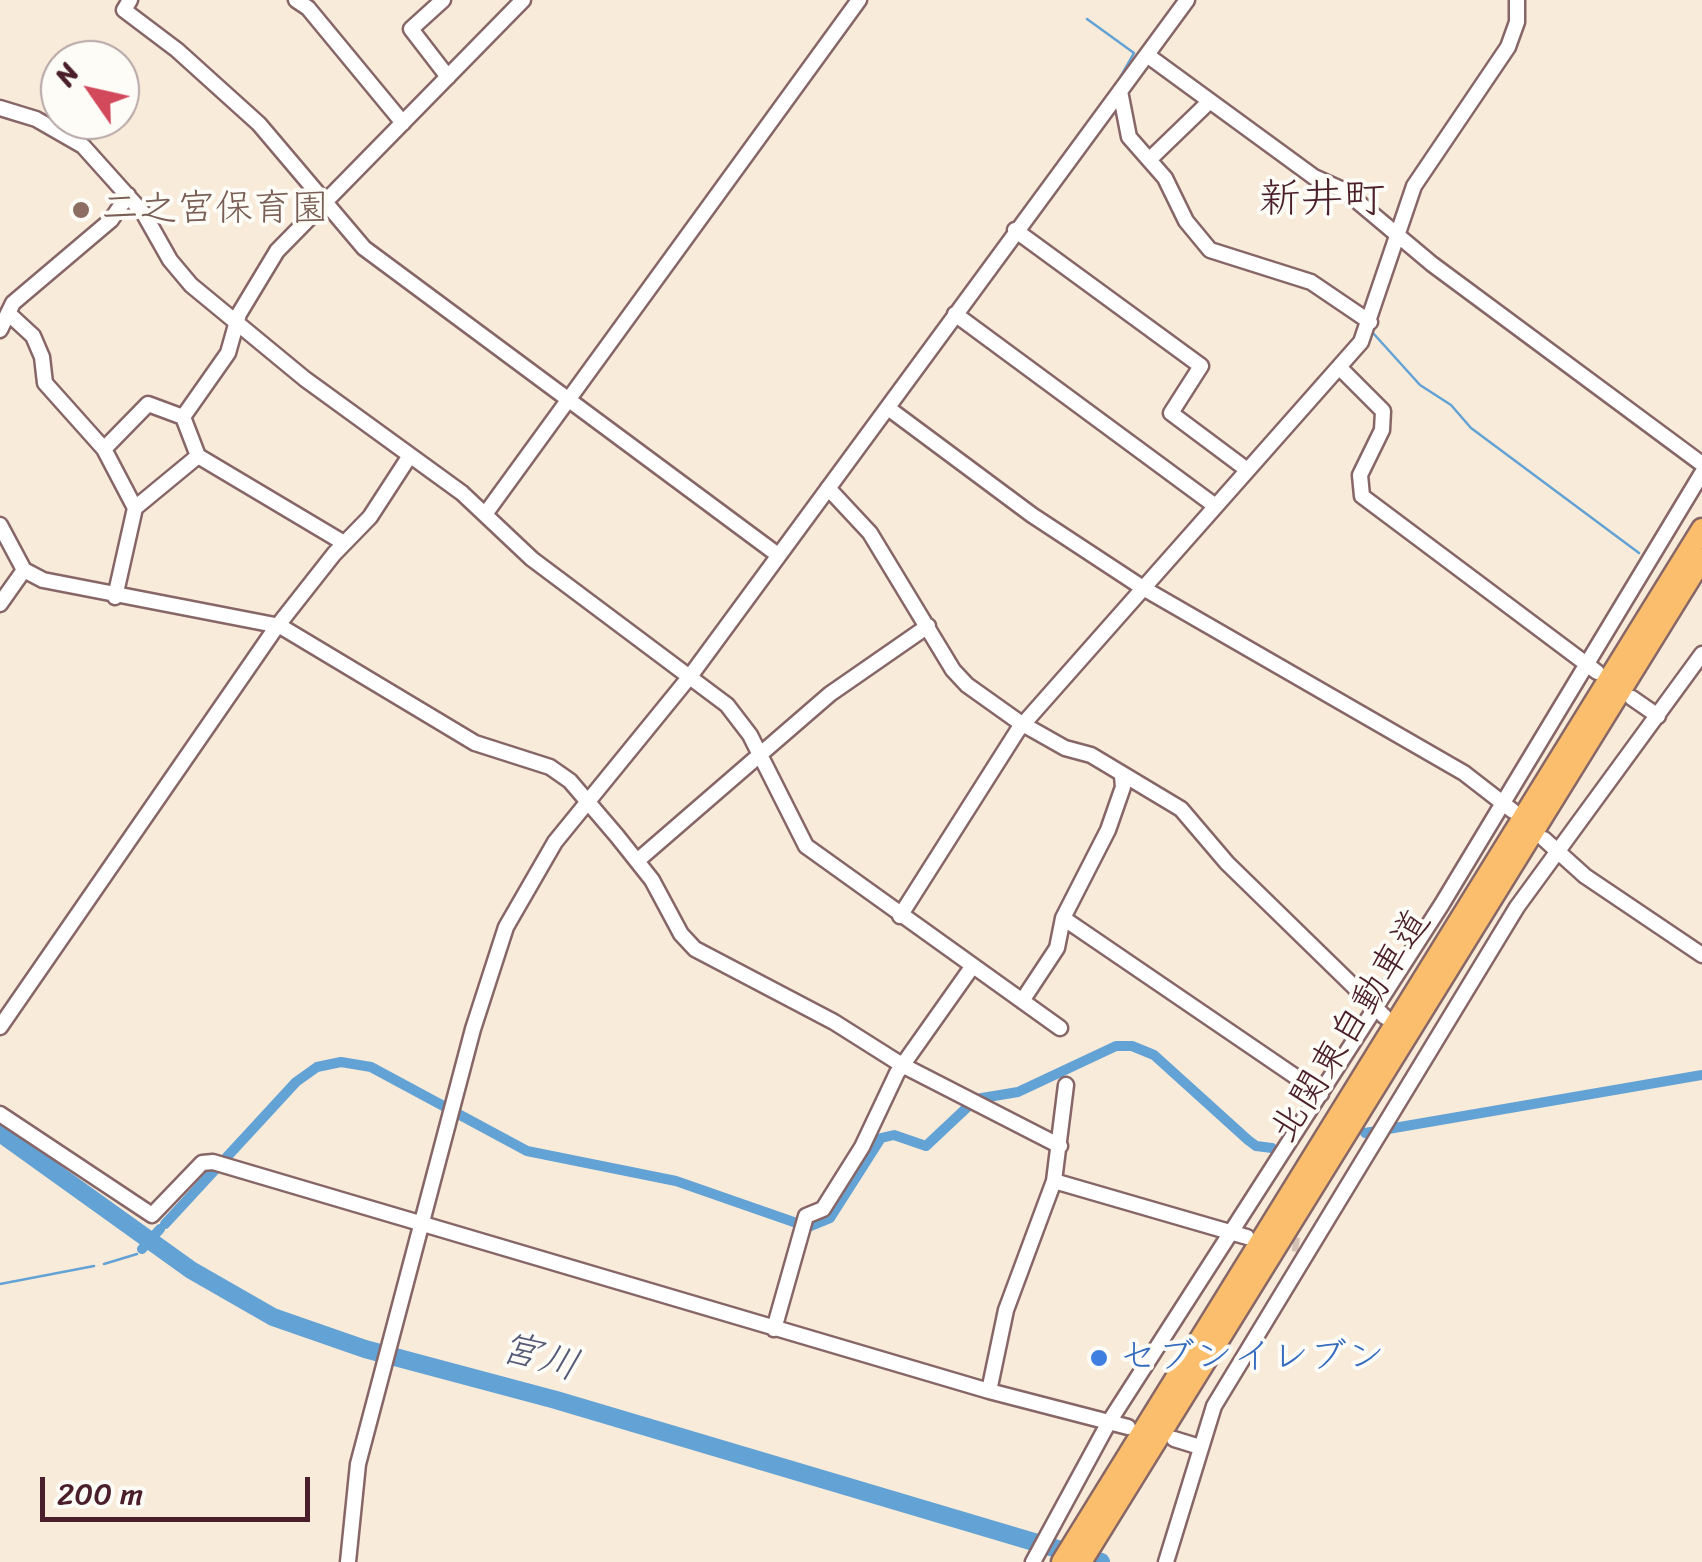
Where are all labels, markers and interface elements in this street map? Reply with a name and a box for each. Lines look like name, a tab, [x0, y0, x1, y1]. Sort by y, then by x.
north arrow	[40, 40, 140, 140]
text: N	[41, 52, 92, 96]
district label: 新井町	[1259, 176, 1385, 226]
place label: 二之宮保育園	[101, 187, 329, 233]
marker: 二之宮保育園	[70, 199, 92, 221]
street label: 北関東自動車道	[1262, 902, 1442, 1152]
water label: 宮川	[494, 1325, 584, 1393]
place label: セブンイレブン	[1119, 1335, 1385, 1381]
marker: セブンイレブン	[1088, 1347, 1110, 1369]
scale bar	[45, 1457, 315, 1519]
text: 200 m	[57, 1467, 143, 1521]

